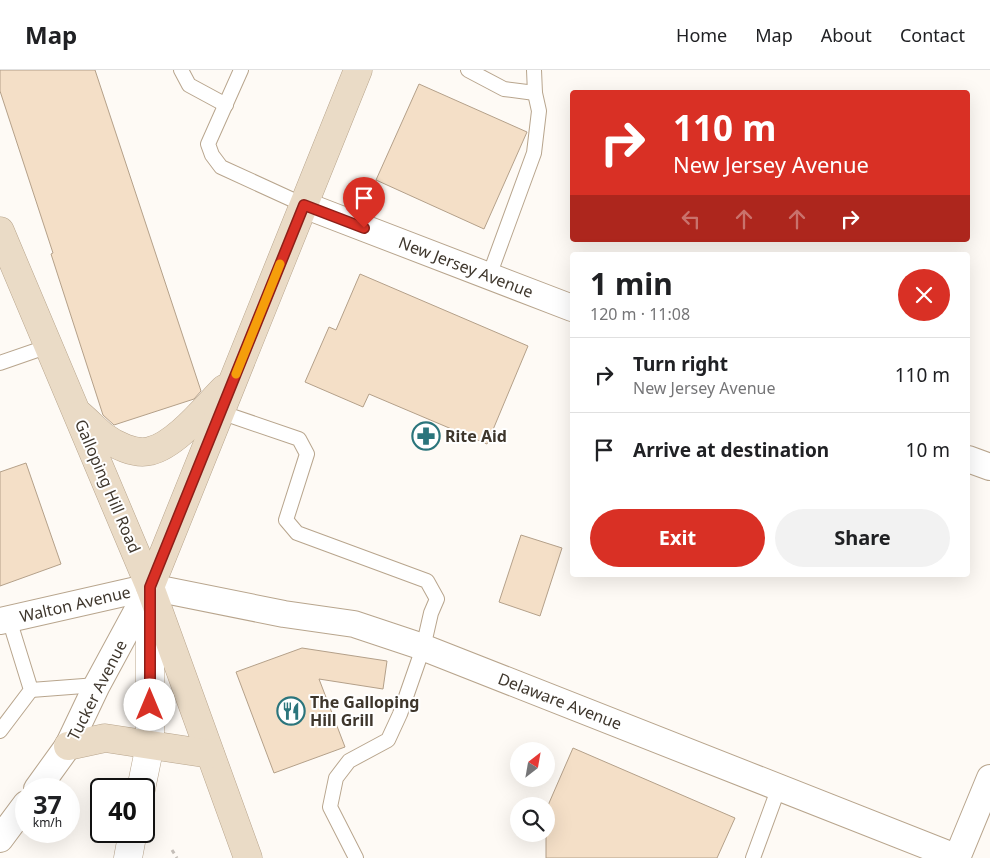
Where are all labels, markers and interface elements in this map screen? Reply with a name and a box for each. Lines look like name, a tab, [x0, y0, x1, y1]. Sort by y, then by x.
text: Map	[25, 18, 77, 51]
text: Home	[676, 23, 727, 47]
text: Map	[755, 23, 793, 47]
text: About	[821, 23, 872, 47]
text: Contact	[900, 23, 965, 47]
text: 110 m	[673, 104, 776, 151]
icon: right	[590, 110, 655, 175]
text: New Jersey Avenue	[673, 149, 869, 179]
pin	[343, 177, 385, 228]
icon: arrive	[350, 184, 378, 212]
icon: left	[677, 205, 705, 233]
icon: ahead	[730, 205, 758, 233]
icon: ahead	[783, 205, 811, 233]
icon: right	[836, 205, 864, 233]
street label: New Jersey Avenue	[396, 231, 536, 303]
text: 1 min	[590, 263, 673, 304]
button: close	[898, 269, 950, 321]
text: 120 m · 11:08	[590, 303, 690, 325]
text: Turn right	[633, 351, 728, 377]
icon: right	[590, 361, 618, 389]
text: 110 m	[895, 362, 950, 388]
text: New Jersey Avenue	[633, 377, 775, 399]
street label: Galloping Hill Road	[70, 416, 146, 556]
pharmacy icon: Rite Aid	[411, 421, 441, 451]
place label: Rite Aid	[445, 425, 507, 447]
icon: arrive	[590, 436, 618, 464]
text: Arrive at destination	[633, 437, 829, 463]
text: 10 m	[906, 437, 950, 463]
button: Exit	[590, 509, 765, 567]
button: Share	[775, 509, 950, 567]
street label: Walton Avenue	[17, 581, 133, 627]
street label: Tucker Avenue	[62, 636, 132, 744]
street label: Delaware Avenue	[495, 667, 625, 735]
position arrow	[123, 678, 175, 730]
place label: The Galloping Hill Grill	[310, 691, 419, 731]
restaurant icon: The Galloping Hill Grill	[276, 696, 306, 726]
north arrow	[510, 742, 555, 788]
map controls	[510, 742, 555, 842]
speed limit sign: 40	[90, 778, 155, 843]
text: 37	[33, 787, 62, 821]
button: search	[510, 797, 555, 842]
text: km/h	[33, 814, 62, 831]

